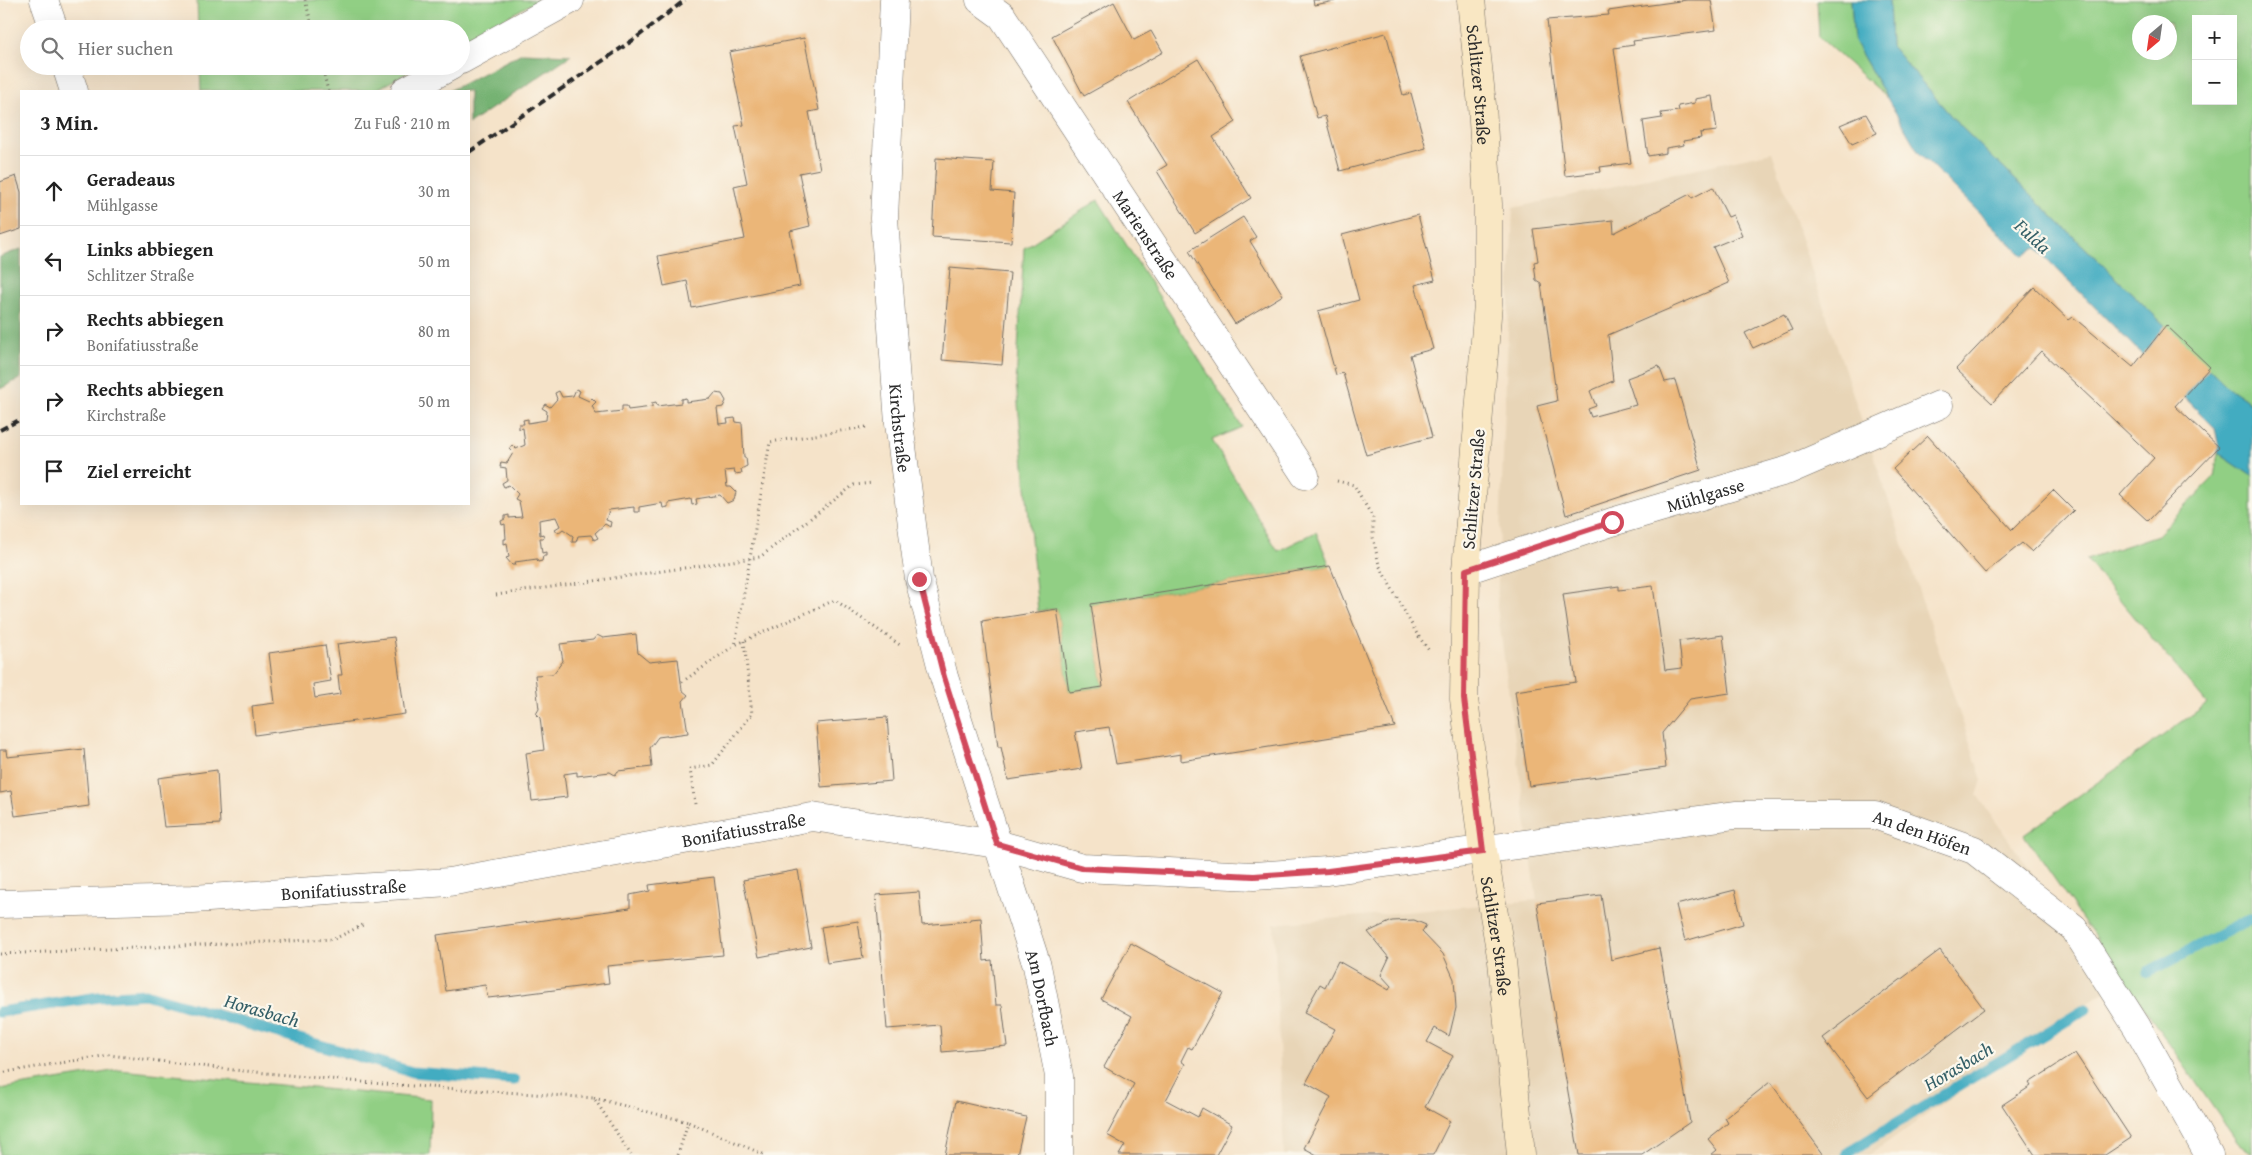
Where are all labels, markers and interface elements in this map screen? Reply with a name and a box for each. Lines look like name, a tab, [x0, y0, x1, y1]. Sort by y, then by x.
north arrow	[2132, 15, 2177, 60]
map controls	[2192, 15, 2237, 105]
button: +	[2192, 15, 2237, 60]
search box	[20, 20, 470, 75]
street label: Schlitzer Straße	[1460, 23, 1498, 146]
icon: search	[38, 34, 66, 62]
text: Hier suchen	[78, 34, 173, 62]
button: −	[2192, 60, 2237, 105]
text: 3 Min.	[40, 107, 98, 138]
text: Zu Fuß · 210 m	[354, 111, 450, 135]
text: Geradeaus	[87, 165, 175, 193]
icon: ahead	[40, 177, 68, 205]
text: 30 m	[418, 179, 450, 203]
street label: Marienstraße	[1107, 184, 1186, 285]
text: Mühlgasse	[87, 193, 158, 217]
water label: Fulda	[2008, 211, 2058, 260]
text: Links abbiegen	[87, 235, 213, 263]
icon: left	[40, 247, 68, 275]
text: 50 m	[418, 249, 450, 273]
text: Schlitzer Straße	[87, 263, 194, 287]
text: Rechts abbiegen	[87, 305, 224, 333]
icon: right	[40, 317, 68, 345]
text: 80 m	[418, 319, 450, 343]
text: Bonifatiusstraße	[87, 333, 198, 357]
text: Rechts abbiegen	[87, 375, 224, 403]
street label: Kirchstraße	[883, 383, 919, 474]
icon: right	[40, 387, 68, 415]
text: 50 m	[418, 389, 450, 413]
text: Kirchstraße	[87, 403, 166, 427]
street label: Schlitzer Straße	[1454, 428, 1492, 550]
icon: arrive	[40, 457, 68, 485]
text: Ziel erreicht	[87, 457, 191, 485]
street label: Mühlgasse	[1663, 470, 1748, 519]
route start	[1601, 511, 1624, 534]
route end	[908, 568, 931, 591]
street label: An den Höfen	[1869, 802, 1975, 862]
street label: Bonifatiusstraße	[680, 805, 808, 854]
street label: Bonifatiusstraße	[280, 871, 407, 907]
street label: Schlitzer Straße	[1474, 874, 1519, 997]
street label: Am Dorfbach	[1019, 946, 1066, 1049]
water label: Horasbach	[220, 986, 303, 1034]
water label: Horasbach	[1917, 1034, 1998, 1098]

